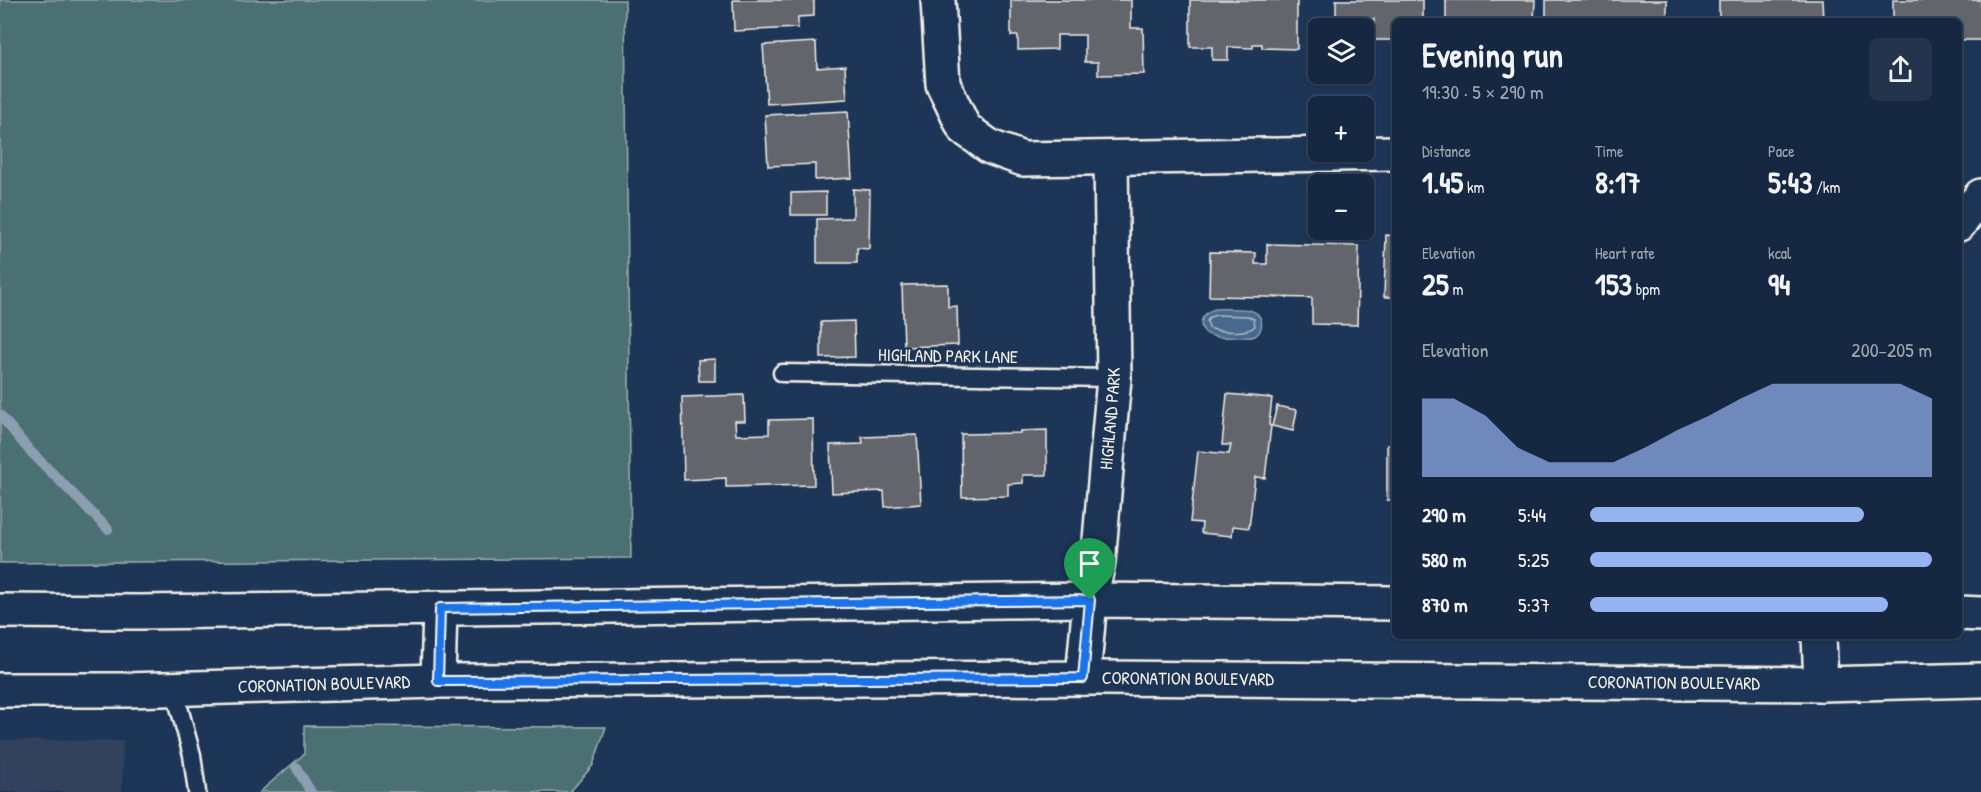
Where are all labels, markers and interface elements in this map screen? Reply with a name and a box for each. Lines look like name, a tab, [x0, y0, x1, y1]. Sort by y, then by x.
map controls	[1308, 18, 1374, 240]
button: layers	[1308, 18, 1374, 84]
text: Evening run	[1422, 33, 1563, 77]
button: share	[1869, 38, 1932, 101]
text: 19:30 · 5 × 290 m	[1422, 78, 1544, 105]
button: +	[1308, 96, 1374, 162]
text: Distance	[1422, 140, 1471, 162]
text: Time	[1595, 140, 1623, 162]
text: Pace	[1768, 140, 1795, 162]
text: 1.45	[1422, 162, 1463, 202]
text: 8:17	[1595, 162, 1641, 202]
text: 5:43	[1768, 162, 1812, 202]
button: −	[1308, 174, 1374, 240]
text: km	[1463, 176, 1484, 198]
text: /km	[1812, 176, 1840, 198]
text: Elevation	[1422, 242, 1475, 264]
text: Heart rate	[1595, 242, 1655, 264]
text: kcal	[1768, 242, 1791, 264]
text: 25	[1422, 264, 1449, 304]
text: 153	[1595, 264, 1632, 304]
text: 94	[1768, 264, 1790, 304]
text: m	[1449, 278, 1463, 300]
text: bpm	[1632, 278, 1660, 300]
text: Elevation	[1422, 336, 1488, 363]
text: 200–205 m	[1851, 336, 1932, 363]
street label: HIGHLAND PARK LANE	[878, 342, 1018, 369]
street label: HIGHLAND PARK	[1093, 367, 1126, 471]
text: 290 m	[1422, 501, 1466, 528]
text: 5:44	[1518, 501, 1546, 528]
pin	[1064, 538, 1115, 600]
text: 580 m	[1422, 546, 1466, 573]
text: 5:25	[1518, 546, 1549, 573]
icon: arrive	[1073, 547, 1106, 580]
text: 870 m	[1422, 591, 1468, 618]
text: 5:37	[1518, 591, 1550, 618]
street label: CORONATION BOULEVARD	[1102, 665, 1275, 691]
street label: CORONATION BOULEVARD	[237, 669, 411, 699]
street label: CORONATION BOULEVARD	[1588, 669, 1761, 695]

